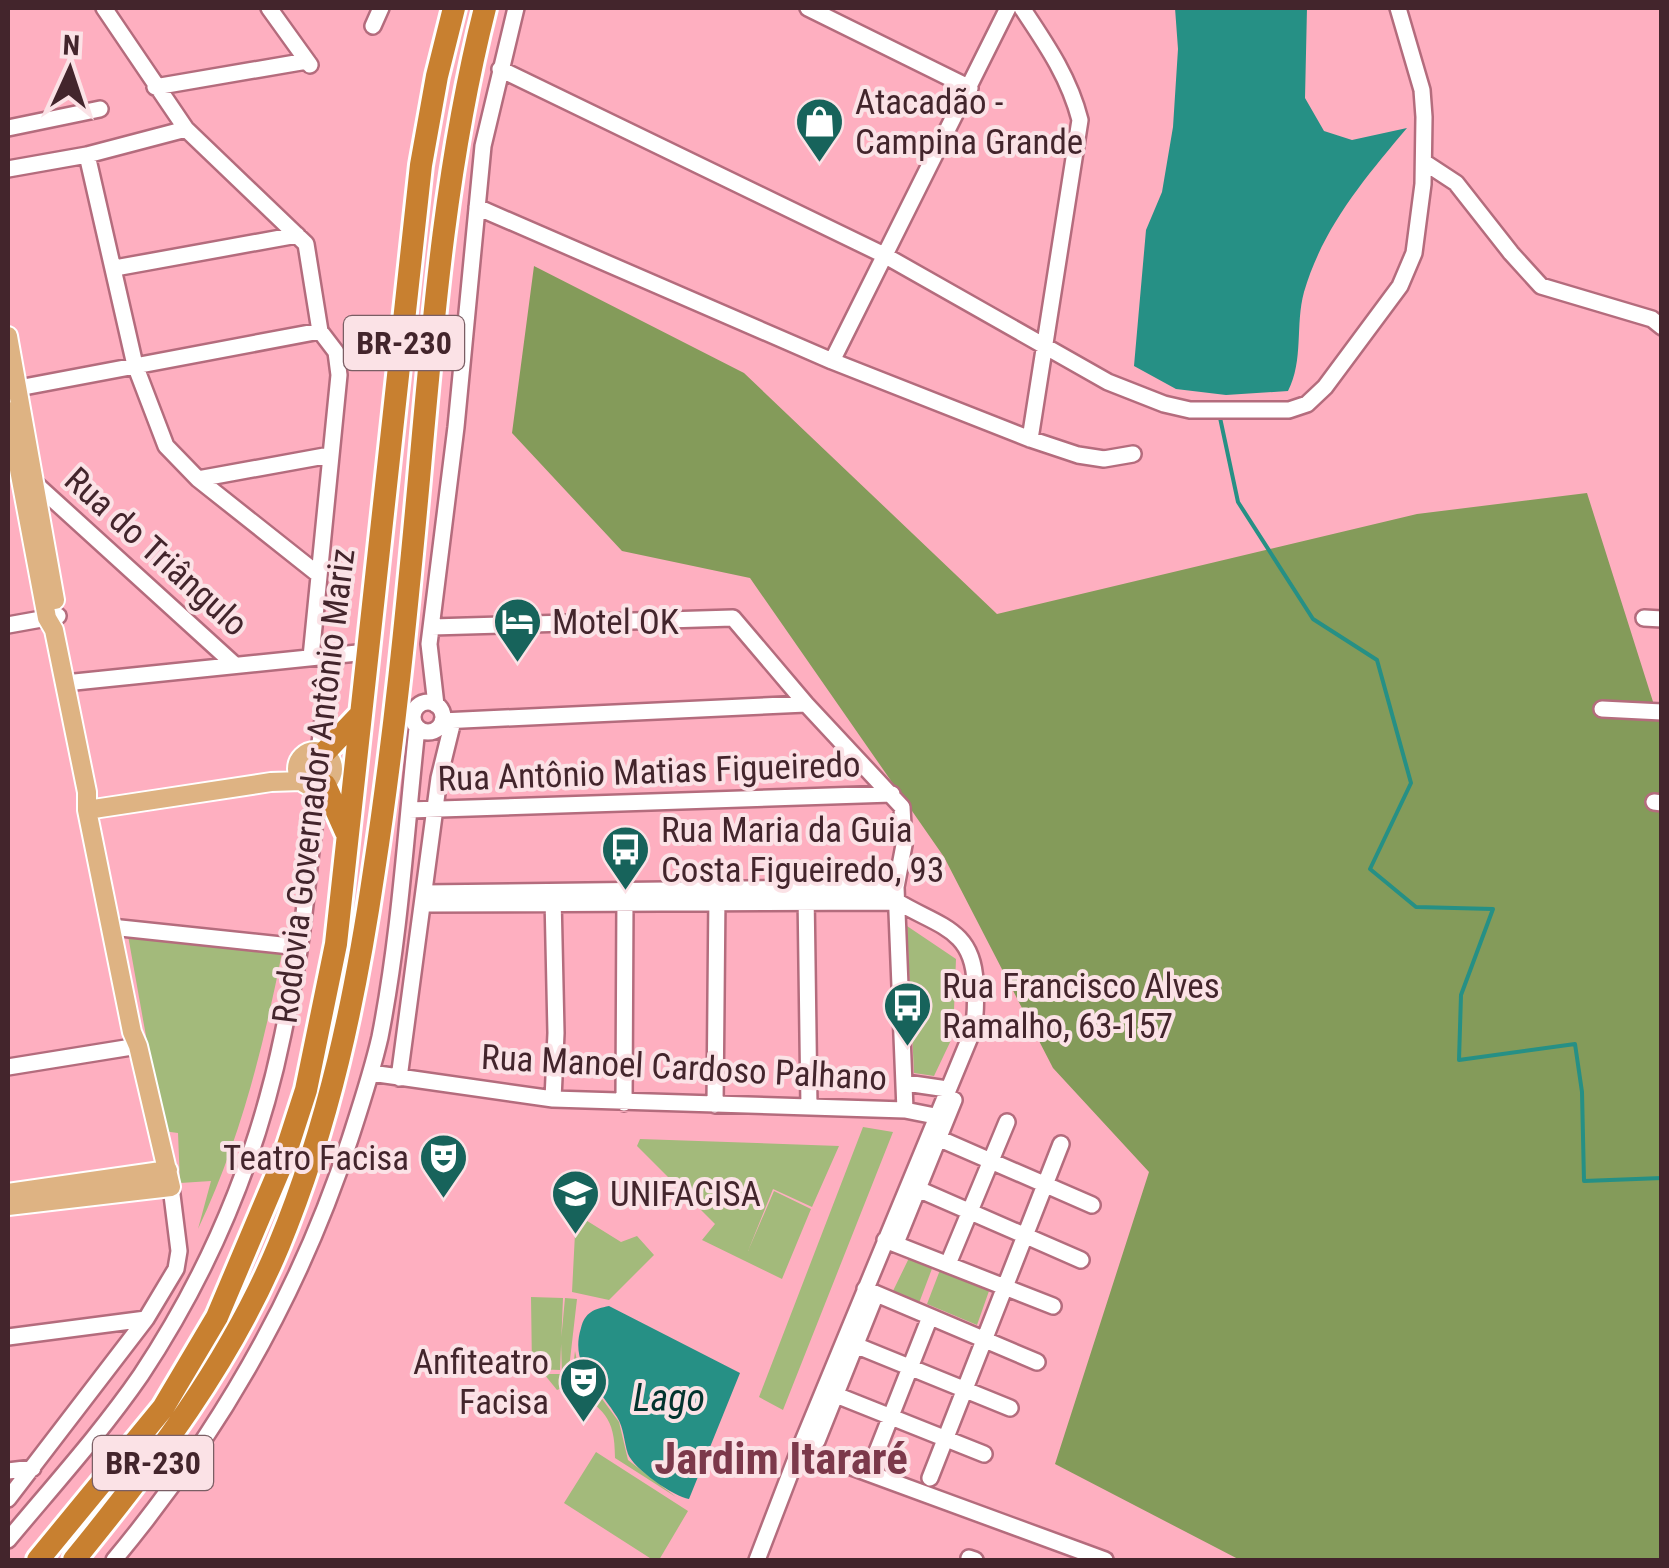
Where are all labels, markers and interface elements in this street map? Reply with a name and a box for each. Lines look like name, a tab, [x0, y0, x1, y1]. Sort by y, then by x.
north arrow	[20, 20, 120, 120]
text: N	[62, 29, 81, 62]
place label: Atacadão - Campina Grande	[855, 82, 1083, 163]
shop icon: Atacadão - Campina Grande	[794, 96, 846, 164]
road number: BR-230	[344, 316, 464, 370]
street label: Rua do Triângulo	[56, 459, 256, 645]
street label: Rodovia Governador Antônio Mariz	[265, 546, 363, 1026]
hotel icon: Motel OK	[491, 596, 543, 664]
place label: Motel OK	[552, 602, 679, 643]
street label: Rua Antônio Matias Figueiredo	[437, 744, 861, 800]
place label: Rua Maria da Guia Costa Figueiredo, 93	[661, 810, 944, 891]
bus stop icon: Rua Maria da Guia Costa Figueiredo, 93	[600, 824, 652, 892]
place label: Rua Francisco Alves Ramalho, 63-157	[942, 966, 1220, 1047]
bus stop icon: Rua Francisco Alves Ramalho, 63-157	[881, 980, 933, 1048]
street label: Rua Manoel Cardoso Palhano	[480, 1037, 888, 1099]
theatre icon: Teatro Facisa	[418, 1132, 470, 1200]
place label: Teatro Facisa	[223, 1138, 409, 1179]
school or university icon: UNIFACISA	[549, 1168, 601, 1236]
place label: UNIFACISA	[610, 1174, 761, 1215]
place label: Anfiteatro Facisa	[413, 1342, 549, 1423]
theatre icon: Anfiteatro Facisa	[558, 1356, 610, 1424]
water label: Lago	[633, 1376, 705, 1420]
district label: Jardim Itararé	[654, 1432, 908, 1485]
road number: BR-230	[93, 1436, 213, 1490]

